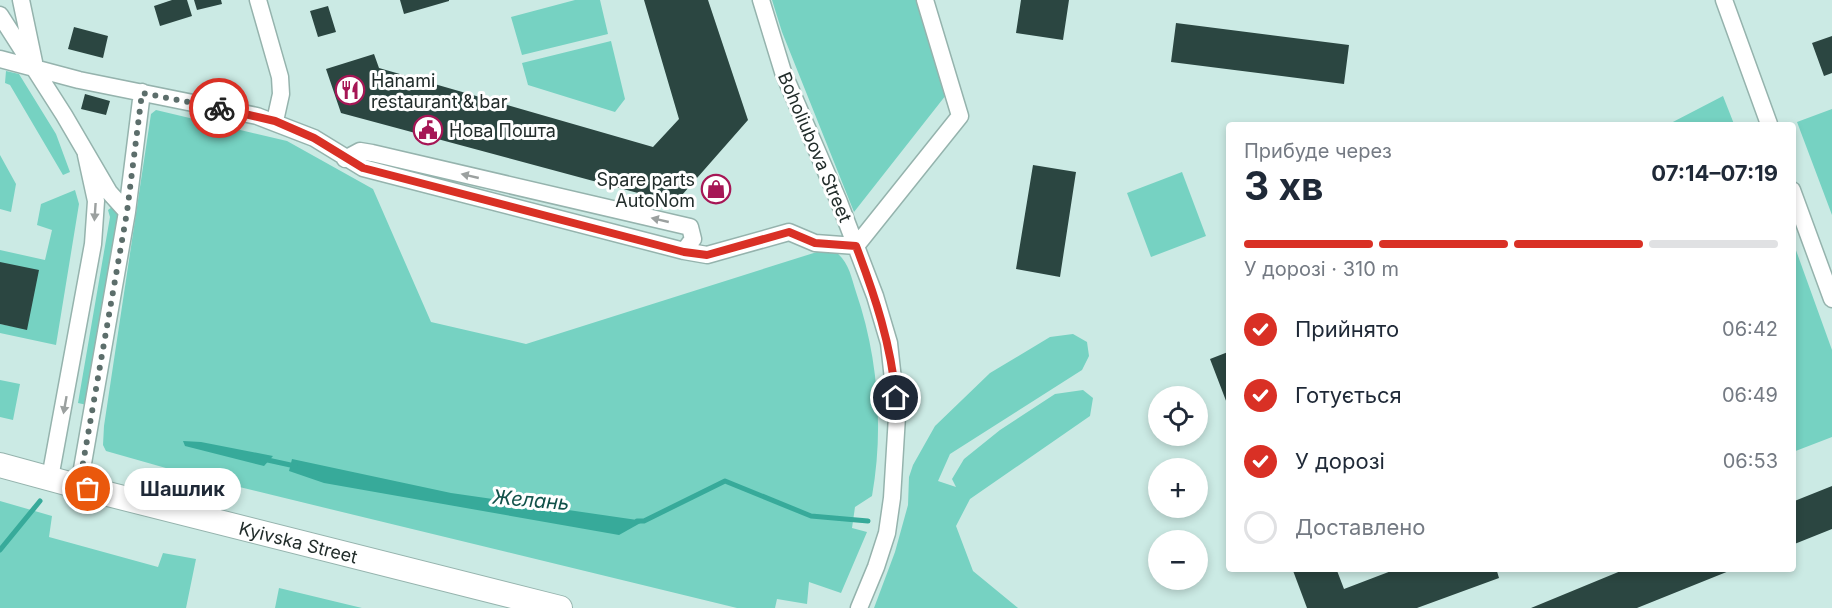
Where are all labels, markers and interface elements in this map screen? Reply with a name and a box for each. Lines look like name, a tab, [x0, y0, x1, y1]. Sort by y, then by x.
street label: Boholiubova Street	[774, 69, 856, 225]
place label: Hanami restaurant & bar	[371, 70, 508, 112]
restaurant icon: Hanami restaurant & bar	[334, 74, 366, 106]
courier	[189, 78, 249, 138]
icon: bike	[203, 92, 236, 125]
public building icon: Нова Пошта	[412, 114, 444, 146]
place label: Нова Пошта	[449, 120, 556, 141]
text: Прибуде через	[1244, 139, 1392, 163]
text: 07:14–07:19	[1651, 160, 1778, 186]
text: 3 хв	[1244, 162, 1324, 209]
place label: Spare parts AutoNom	[597, 169, 695, 211]
one-way arrow	[460, 171, 479, 180]
shop icon: Spare parts AutoNom	[700, 173, 732, 205]
one-way arrow	[91, 203, 100, 222]
one-way arrow	[650, 215, 669, 224]
text: У дорозі · 310 m	[1244, 257, 1399, 281]
icon: check	[1244, 313, 1277, 346]
text: Прийнято	[1295, 316, 1399, 342]
text: 06:42	[1722, 317, 1778, 341]
pin	[870, 372, 921, 423]
icon: check	[1244, 379, 1277, 412]
icon: home	[879, 381, 912, 414]
text: Готується	[1295, 382, 1402, 408]
text: 06:49	[1722, 383, 1778, 407]
map controls	[1148, 386, 1208, 590]
button: locate	[1148, 386, 1208, 446]
one-way arrow	[60, 395, 69, 414]
icon: check	[1244, 445, 1277, 478]
text: У дорозі	[1295, 448, 1385, 474]
text: 06:53	[1723, 449, 1778, 473]
button: +	[1148, 458, 1208, 518]
pin	[62, 463, 113, 514]
callout: Шашлик	[124, 468, 241, 510]
icon: bag	[71, 472, 104, 505]
text: Шашлик	[140, 477, 225, 501]
water label: Желань	[491, 485, 570, 515]
text: Доставлено	[1295, 514, 1426, 540]
street label: Kyivska Street	[237, 517, 360, 567]
button: −	[1148, 530, 1208, 590]

